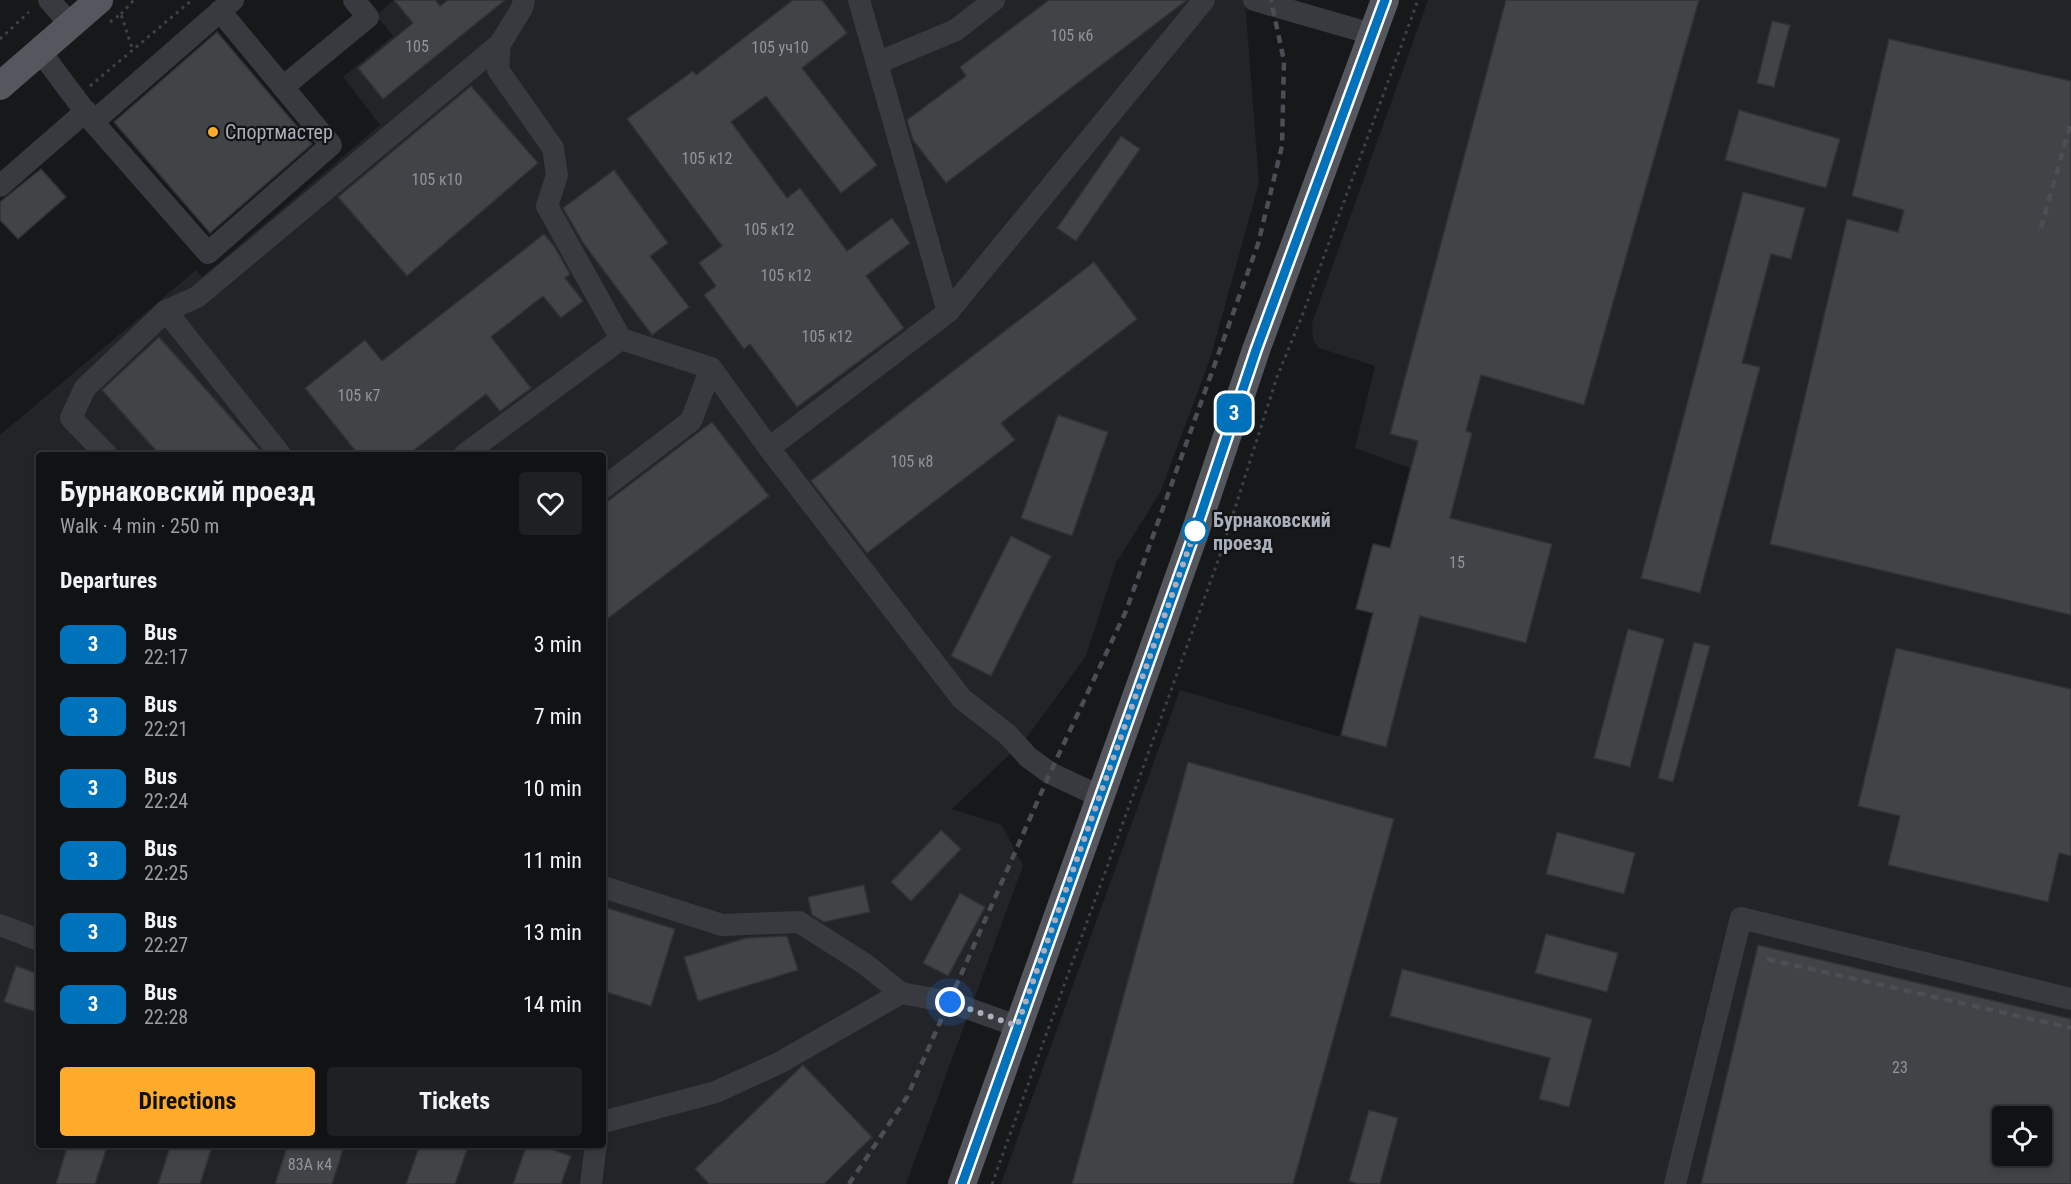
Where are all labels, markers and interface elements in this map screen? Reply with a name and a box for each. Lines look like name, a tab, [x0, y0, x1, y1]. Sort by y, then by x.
house number: 105 к6	[1051, 26, 1094, 45]
house number: 105	[405, 37, 429, 56]
house number: 105 уч10	[751, 38, 809, 57]
place label: Спортмастер	[225, 120, 333, 144]
marker: Спортмастер	[206, 125, 220, 139]
house number: 105 к12	[682, 149, 733, 168]
house number: 105 к10	[412, 170, 462, 189]
house number: 105 к12	[744, 220, 795, 239]
house number: 105 к12	[761, 266, 812, 285]
house number: 105 к12	[802, 327, 853, 346]
house number: 105 к7	[338, 386, 381, 405]
line badge: 3	[1214, 394, 1254, 432]
text: 3	[1229, 401, 1239, 425]
house number: 105 к8	[891, 452, 933, 471]
button: heart	[519, 472, 582, 535]
text: Бурнаковский проезд	[60, 475, 315, 508]
place label: Бурнаковский проезд	[1213, 508, 1331, 555]
text: Walk · 4 min · 250 m	[60, 514, 219, 538]
marker: Бурнаковский проезд	[1182, 518, 1208, 544]
house number: 15	[1449, 553, 1465, 572]
text: Departures	[60, 568, 157, 593]
text: Bus	[144, 620, 177, 645]
text: 3	[88, 632, 98, 656]
text: 3 min	[534, 632, 582, 657]
text: 22:17	[144, 645, 188, 669]
text: Bus	[144, 692, 177, 717]
text: 3	[88, 704, 98, 728]
text: 7 min	[534, 704, 582, 729]
text: 22:21	[144, 717, 188, 741]
text: Bus	[144, 764, 177, 789]
text: 3	[88, 776, 98, 800]
text: 10 min	[523, 776, 582, 801]
text: 22:24	[144, 789, 188, 813]
text: Bus	[144, 836, 177, 861]
text: 3	[88, 848, 98, 872]
text: 11 min	[523, 848, 582, 873]
text: 22:25	[144, 861, 188, 885]
text: Bus	[144, 908, 177, 933]
text: 3	[88, 920, 98, 944]
text: 13 min	[523, 920, 582, 945]
text: 22:27	[144, 933, 188, 957]
text: Bus	[144, 980, 177, 1005]
your location	[935, 987, 965, 1017]
text: 3	[88, 992, 98, 1016]
text: 14 min	[523, 992, 582, 1017]
text: 22:28	[144, 1005, 188, 1029]
house number: 23	[1892, 1058, 1908, 1077]
button: Directions	[60, 1067, 315, 1136]
button: Tickets	[327, 1067, 582, 1136]
map controls	[1992, 1106, 2052, 1166]
button: locate	[1992, 1106, 2052, 1166]
house number: 83А к4	[288, 1155, 332, 1174]

